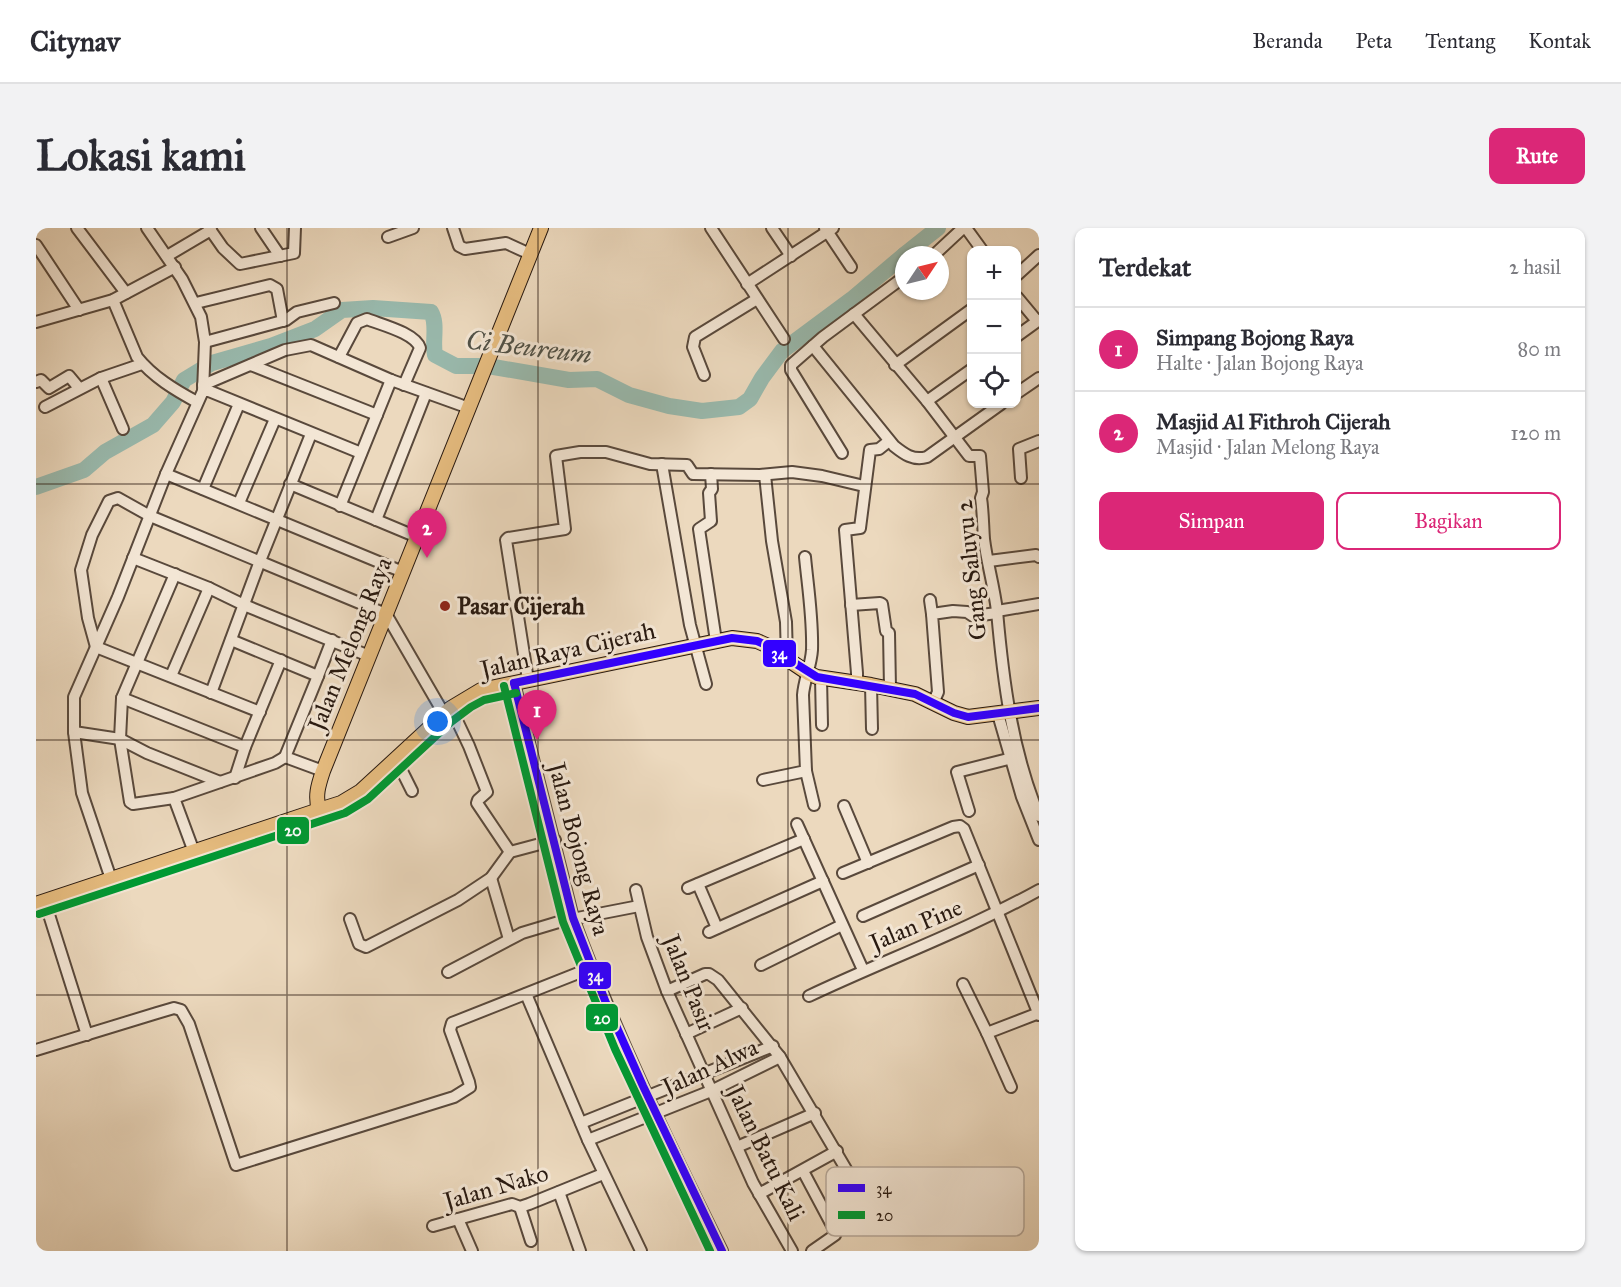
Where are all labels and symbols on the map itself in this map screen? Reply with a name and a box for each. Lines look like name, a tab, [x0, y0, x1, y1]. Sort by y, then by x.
north arrow	[895, 246, 949, 300]
water label: Ci Beureum	[464, 323, 594, 371]
street label: Gang Saluyu 2	[949, 498, 993, 642]
pin: 2	[408, 508, 446, 558]
street label: Jalan Melong Raya	[300, 552, 399, 738]
place label: Pasar Cijerah	[457, 591, 585, 621]
marker: Pasar Cijerah	[438, 599, 452, 613]
street label: Jalan Raya Cijerah	[475, 615, 658, 685]
line badge: 34	[762, 639, 797, 668]
text: 34	[771, 644, 788, 664]
pin: 1	[518, 690, 556, 740]
your location	[423, 707, 452, 736]
street label: Jalan Bojong Raya	[541, 756, 617, 940]
line badge: 20	[276, 816, 310, 845]
text: 20	[284, 821, 302, 840]
street label: Jalan Pine	[863, 892, 967, 959]
street label: Jalan Pasir	[655, 927, 722, 1036]
line badge: 34	[578, 961, 612, 990]
text: 34	[587, 966, 604, 986]
line badge: 20	[585, 1003, 619, 1032]
text: 20	[593, 1009, 611, 1028]
street label: Jalan Alwa	[655, 1031, 763, 1103]
street label: Jalan Batu Kali	[719, 1078, 812, 1226]
street label: Jalan Nako	[437, 1158, 552, 1217]
legend	[826, 1167, 1024, 1236]
text: 34	[876, 1179, 892, 1198]
text: 20	[876, 1206, 893, 1225]

